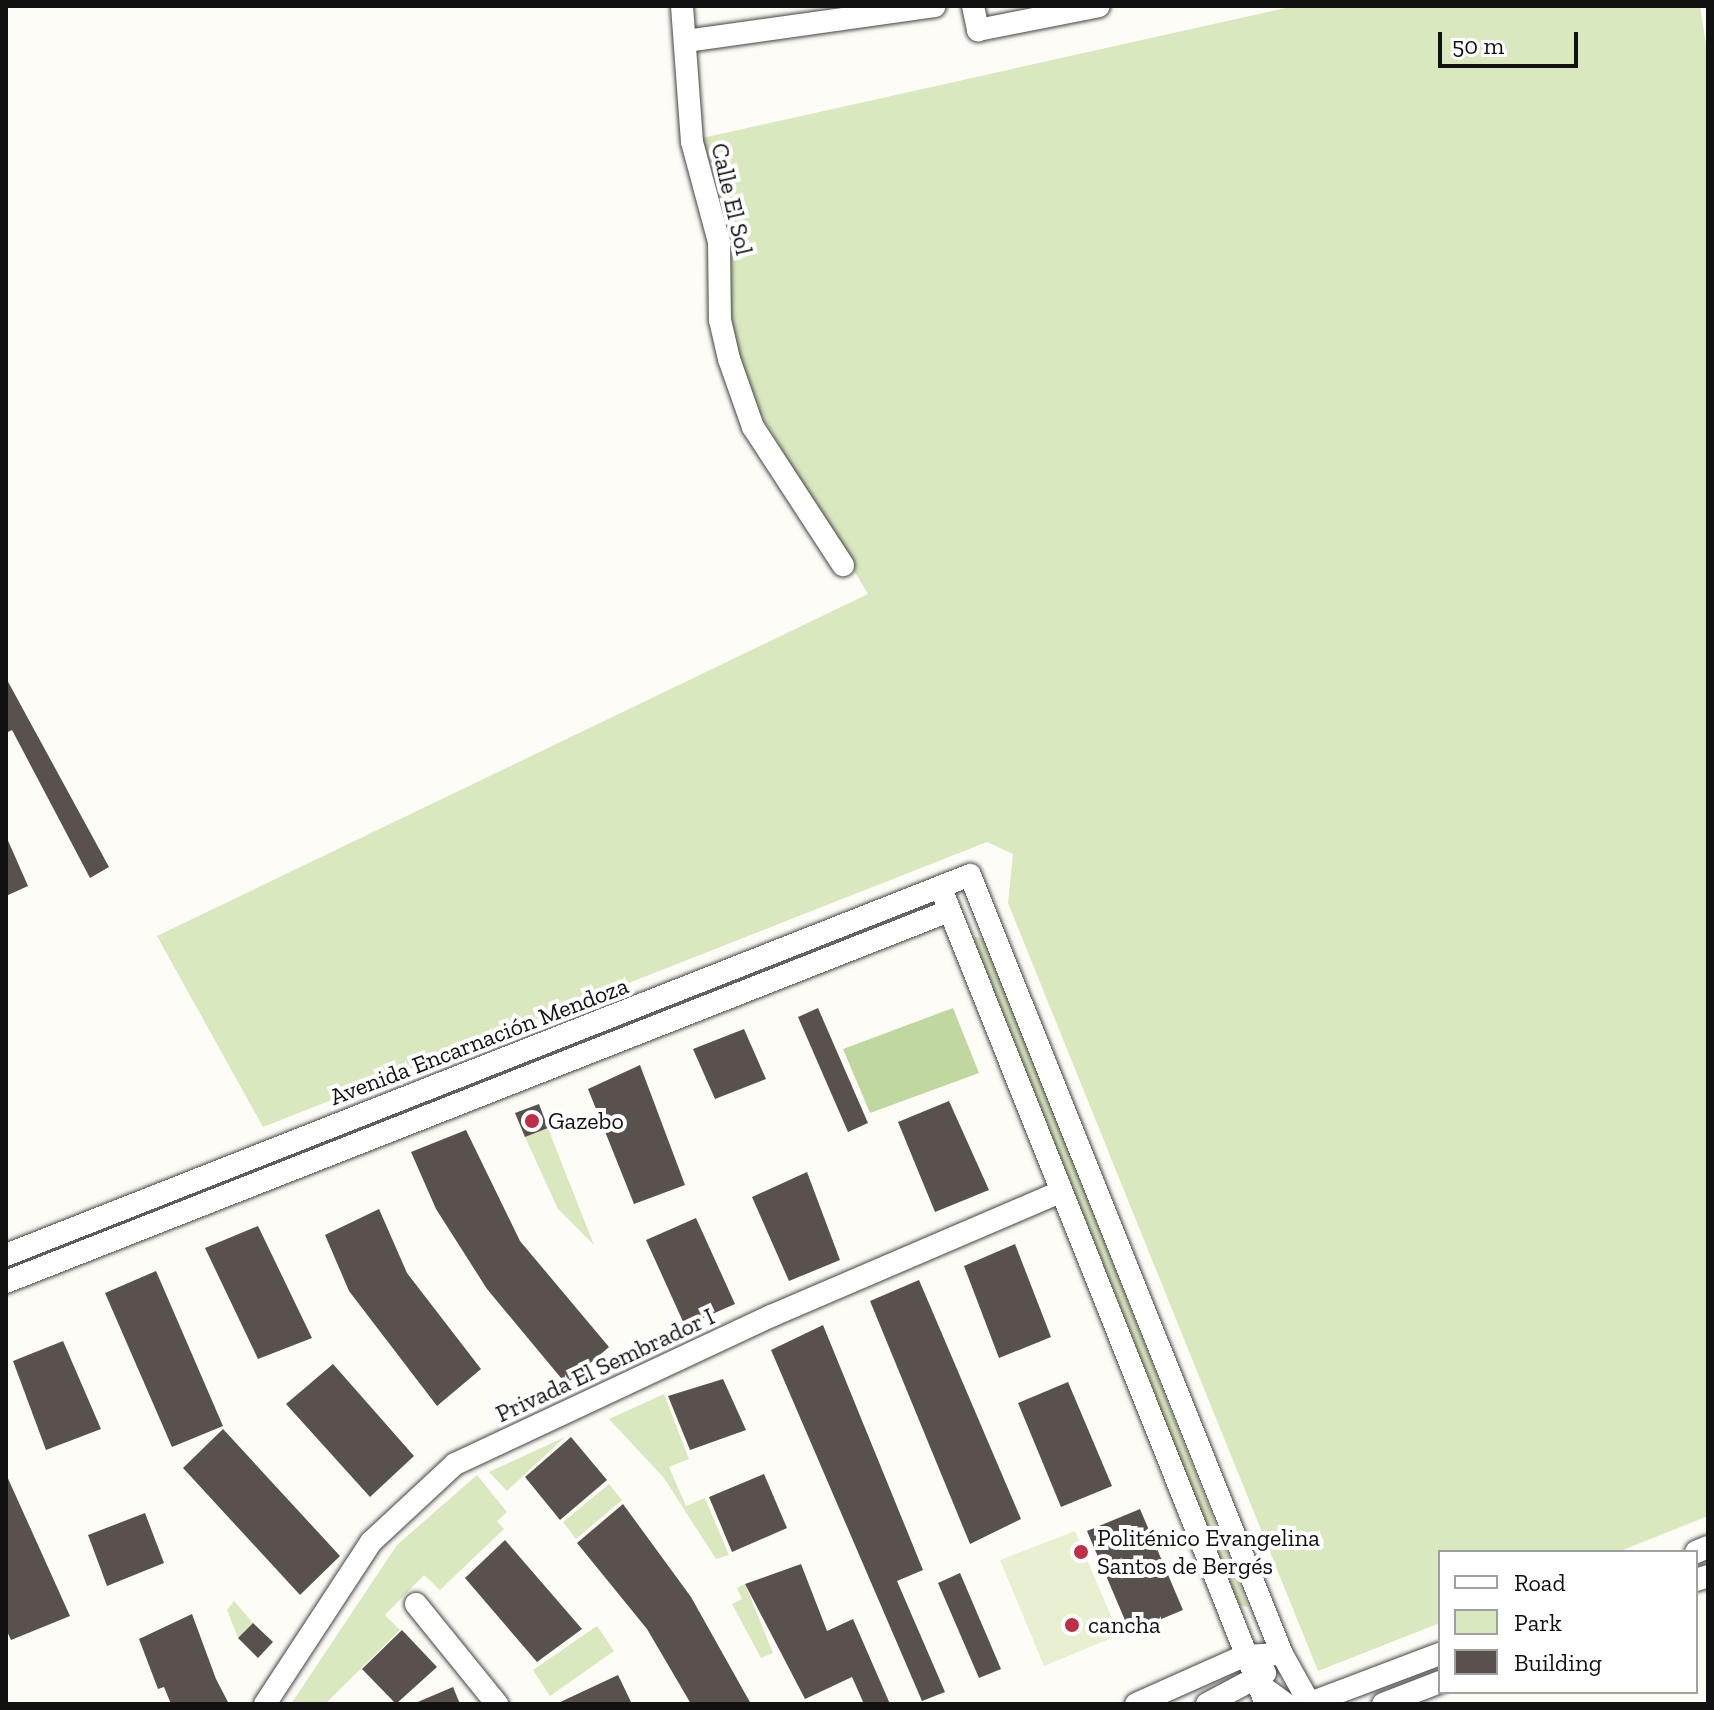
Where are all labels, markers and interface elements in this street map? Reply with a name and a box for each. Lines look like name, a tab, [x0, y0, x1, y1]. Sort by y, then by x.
scale bar	[1442, 16, 1582, 66]
text: 50 m	[1452, 31, 1504, 60]
street label: Calle El Sol	[705, 140, 759, 258]
street label: Avenida Encarnación Mendoza	[326, 971, 632, 1111]
place label: Gazebo	[548, 1107, 624, 1135]
marker: Gazebo	[523, 1112, 541, 1130]
street label: Privada El Sembrador I	[491, 1302, 719, 1428]
place label: Politénico Evangelina Santos de Bergés	[1097, 1524, 1320, 1580]
marker: Politénico Evangelina Santos de Bergés	[1072, 1543, 1090, 1561]
legend	[1438, 1550, 1698, 1694]
text: Road	[1514, 1568, 1566, 1597]
text: Park	[1514, 1608, 1562, 1637]
place label: cancha	[1088, 1611, 1161, 1639]
marker: cancha	[1063, 1616, 1081, 1634]
text: Building	[1514, 1648, 1602, 1677]

